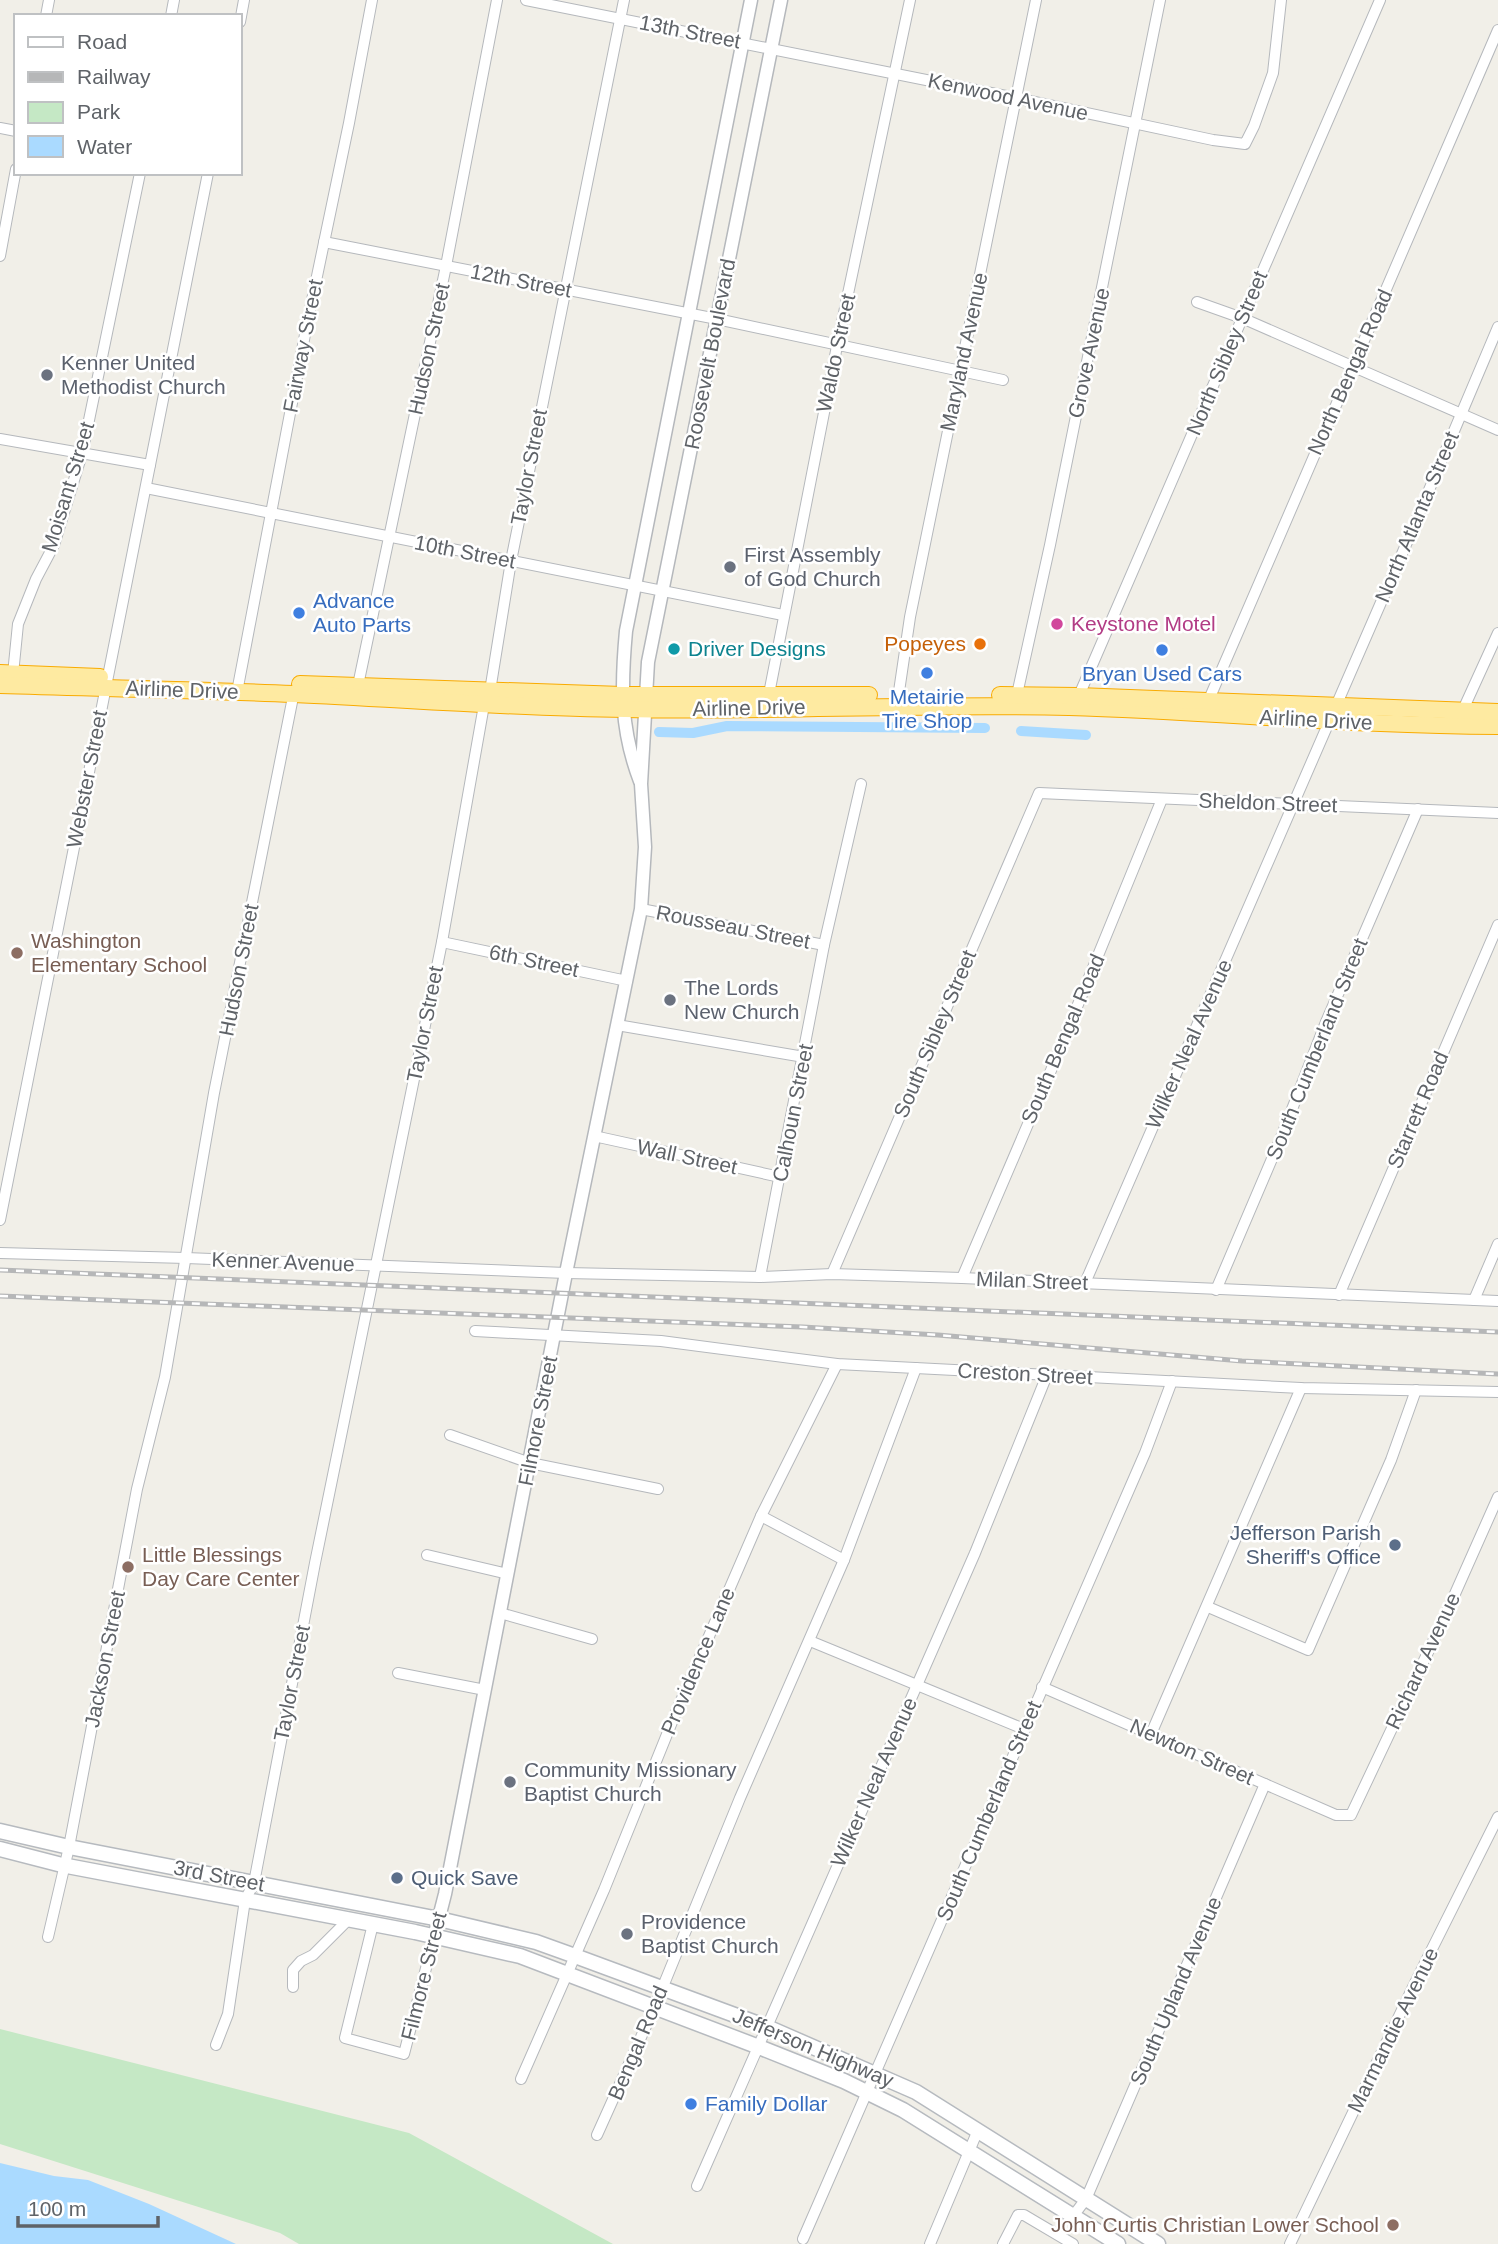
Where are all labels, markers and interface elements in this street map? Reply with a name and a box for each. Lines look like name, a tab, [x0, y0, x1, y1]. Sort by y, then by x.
street label: 13th Street	[637, 10, 743, 53]
legend	[14, 14, 242, 175]
text: Road	[77, 30, 127, 53]
text: Railway	[77, 65, 151, 88]
street label: Kenwood Avenue	[926, 68, 1090, 125]
text: Park	[77, 100, 121, 123]
text: Water	[77, 135, 132, 158]
street label: Roosevelt Boulevard	[680, 257, 739, 451]
street label: 12th Street	[468, 259, 574, 302]
street label: North Sibley Street	[1182, 267, 1272, 438]
street label: Maryland Avenue	[935, 270, 992, 433]
street label: Fairway Street	[278, 277, 327, 415]
street label: Hudson Street	[403, 281, 454, 417]
street label: Grove Avenue	[1063, 286, 1114, 420]
street label: North Bengal Road	[1303, 286, 1396, 458]
street label: Waldo Street	[812, 291, 859, 414]
place label: Kenner United Methodist Church	[61, 351, 226, 398]
marker: Kenner United Methodist Church	[39, 367, 55, 383]
street label: Taylor Street	[506, 407, 551, 527]
street label: Moisant Street	[37, 419, 98, 555]
street label: North Atlanta Street	[1370, 428, 1463, 606]
street label: 10th Street	[412, 530, 518, 573]
place label: First Assembly of God Church	[744, 543, 881, 590]
marker: First Assembly of God Church	[722, 559, 738, 575]
place label: Advance Auto Parts	[313, 589, 411, 636]
marker: Advance Auto Parts	[291, 605, 307, 621]
place label: Keystone Motel	[1071, 612, 1216, 635]
marker: Keystone Motel	[1049, 616, 1065, 632]
place label: Popeyes	[884, 632, 966, 655]
marker: Popeyes	[972, 636, 988, 652]
place label: Driver Designs	[688, 637, 826, 660]
marker: Driver Designs	[666, 641, 682, 657]
marker: Bryan Used Cars	[1154, 642, 1170, 658]
place label: Bryan Used Cars	[1082, 662, 1242, 685]
marker: Metairie Tire Shop	[919, 665, 935, 681]
street label: Airline Drive	[125, 676, 239, 703]
place label: Metairie Tire Shop	[882, 685, 972, 732]
street label: Airline Drive	[692, 695, 806, 720]
street label: Airline Drive	[1259, 705, 1373, 734]
street label: Webster Street	[62, 708, 111, 850]
street label: Sheldon Street	[1198, 789, 1338, 816]
street label: Rousseau Street	[654, 900, 812, 953]
street label: Hudson Street	[214, 902, 263, 1038]
place label: Washington Elementary School	[31, 929, 207, 976]
street label: South Cumberland Street	[1261, 934, 1372, 1163]
street label: 6th Street	[487, 940, 581, 981]
marker: Washington Elementary School	[9, 945, 25, 961]
street label: South Sibley Street	[889, 946, 980, 1121]
street label: South Bengal Road	[1016, 950, 1109, 1127]
street label: Wilker Neal Avenue	[1141, 956, 1236, 1132]
street label: Taylor Street	[402, 964, 447, 1084]
place label: The Lords New Church	[684, 976, 800, 1023]
marker: The Lords New Church	[662, 992, 678, 1008]
street label: Calhoun Street	[768, 1042, 817, 1184]
street label: Starrett Road	[1383, 1048, 1453, 1172]
street label: Wall Street	[635, 1135, 739, 1178]
street label: Kenner Avenue	[211, 1248, 355, 1275]
street label: Milan Street	[976, 1267, 1089, 1294]
street label: Filmore Street	[514, 1354, 561, 1488]
street label: Creston Street	[957, 1358, 1093, 1389]
place label: Jefferson Parish Sheriff's Office	[1230, 1521, 1381, 1568]
marker: Jefferson Parish Sheriff's Office	[1387, 1537, 1403, 1553]
place label: Little Blessings Day Care Center	[142, 1543, 300, 1590]
marker: Little Blessings Day Care Center	[120, 1559, 136, 1575]
street label: Providence Lane	[656, 1584, 739, 1738]
street label: Jackson Street	[80, 1588, 129, 1729]
street label: Richard Avenue	[1381, 1589, 1464, 1733]
street label: Taylor Street	[269, 1623, 314, 1743]
street label: Wilker Neal Avenue	[826, 1694, 921, 1870]
street label: South Cumberland Street	[932, 1697, 1045, 1924]
street label: Newton Street	[1127, 1714, 1258, 1789]
place label: Community Missionary Baptist Church	[524, 1758, 737, 1805]
marker: Community Missionary Baptist Church	[502, 1774, 518, 1790]
street label: 3rd Street	[172, 1855, 267, 1896]
place label: Quick Save	[411, 1866, 518, 1889]
marker: Quick Save	[389, 1870, 405, 1886]
street label: South Upland Avenue	[1125, 1893, 1226, 2089]
street label: Filmore Street	[396, 1909, 451, 2043]
place label: Providence Baptist Church	[641, 1910, 779, 1957]
marker: Providence Baptist Church	[619, 1926, 635, 1942]
street label: Marmandie Avenue	[1343, 1944, 1442, 2116]
street label: Bengal Road	[603, 1982, 672, 2103]
street label: Jefferson Highway	[729, 2003, 897, 2092]
place label: Family Dollar	[705, 2092, 828, 2115]
marker: Family Dollar	[683, 2096, 699, 2112]
scale bar	[18, 2184, 158, 2228]
text: 100 m	[28, 2197, 86, 2220]
place label: John Curtis Christian Lower School	[1051, 2213, 1379, 2236]
marker: John Curtis Christian Lower School	[1385, 2217, 1401, 2233]

